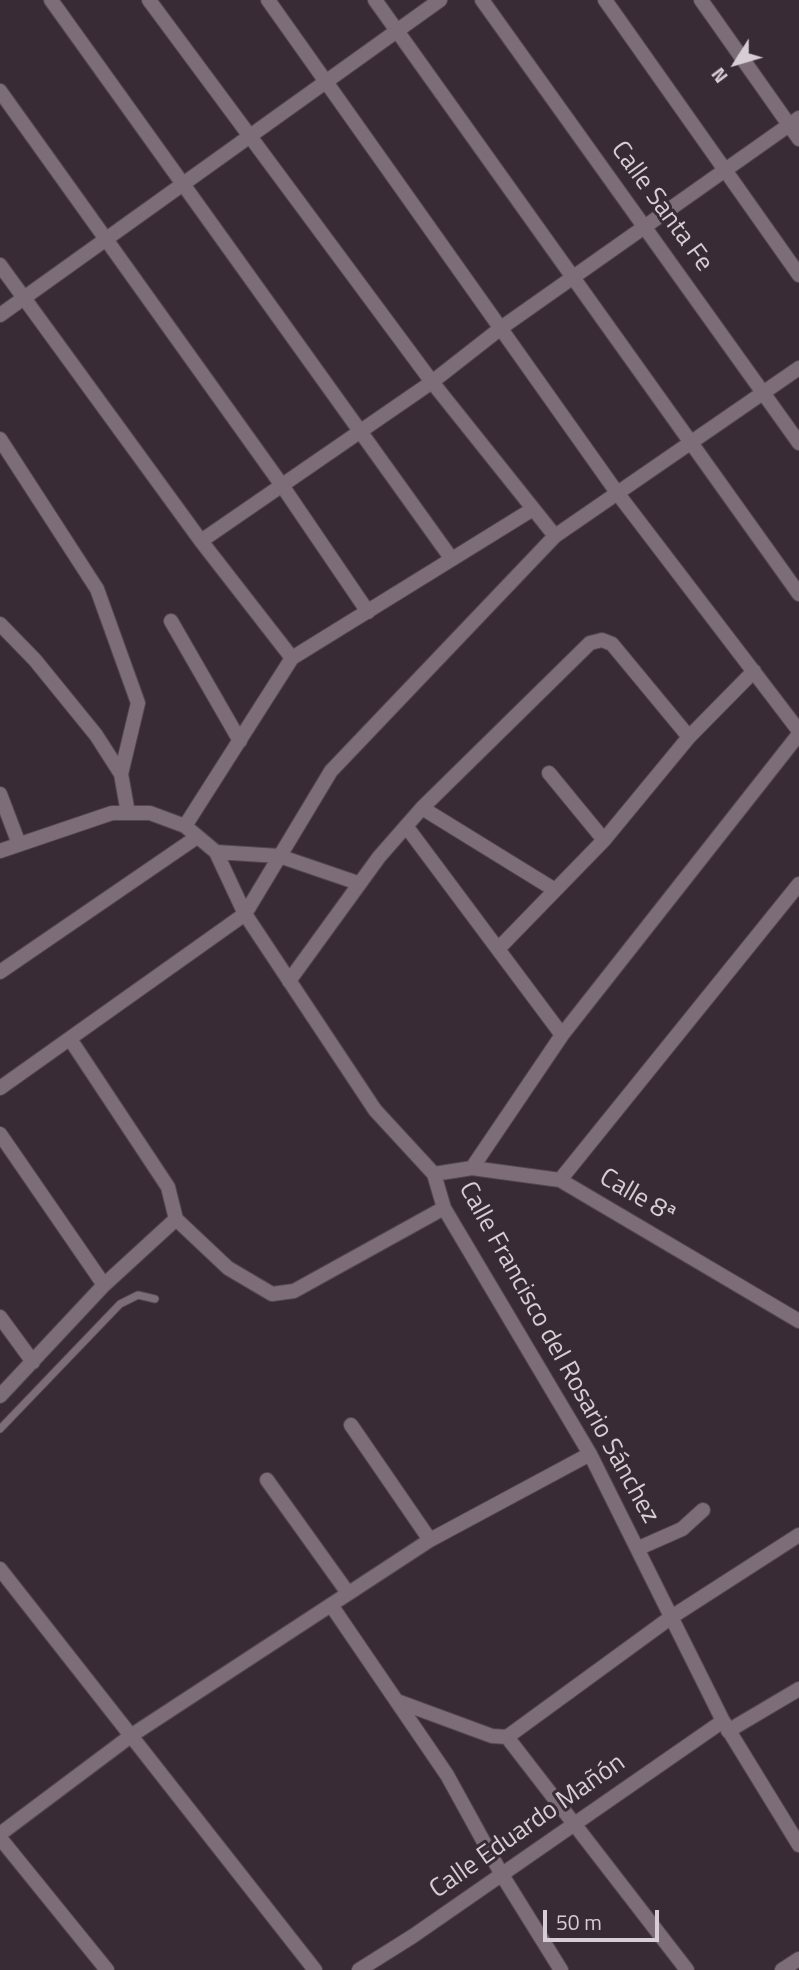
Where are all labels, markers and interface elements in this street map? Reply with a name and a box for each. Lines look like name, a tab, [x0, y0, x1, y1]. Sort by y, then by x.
north arrow	[701, 28, 771, 98]
text: N	[703, 62, 734, 90]
street label: Calle Santa Fe	[603, 136, 719, 278]
street label: Calle 8ª	[593, 1163, 681, 1231]
street label: Calle Francisco del Rosario Sánchez	[451, 1177, 665, 1529]
street label: Calle Eduardo Mañón	[424, 1748, 632, 1906]
scale bar	[547, 1896, 662, 1940]
text: 50 m	[556, 1906, 602, 1938]

